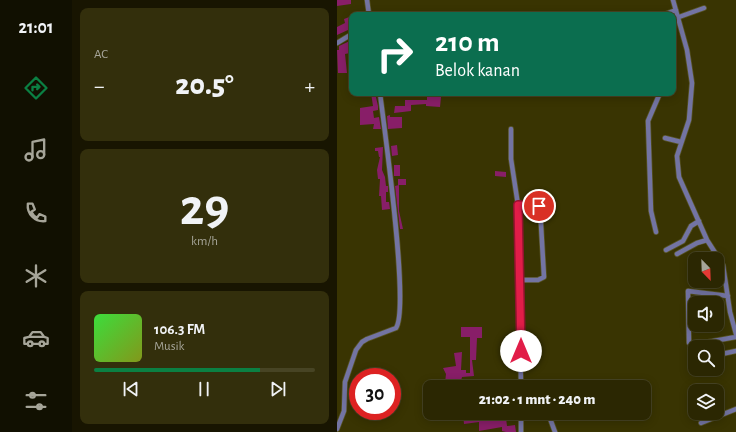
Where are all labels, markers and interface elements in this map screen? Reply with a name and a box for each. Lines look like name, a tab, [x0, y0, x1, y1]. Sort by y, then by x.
text: 21:01	[19, 19, 53, 37]
icon: right	[369, 28, 421, 80]
text: 210 m	[435, 29, 500, 57]
text: AC	[94, 48, 108, 61]
text: Belok kanan	[435, 62, 520, 80]
text: 20.5°	[175, 70, 234, 100]
icon: directions	[22, 74, 50, 102]
text: −	[94, 75, 105, 97]
text: +	[304, 75, 315, 97]
icon: music	[22, 136, 50, 164]
text: 29	[180, 182, 229, 234]
pin	[522, 189, 556, 223]
icon: arrive	[528, 195, 550, 217]
icon: phone	[22, 199, 50, 227]
text: km/h	[191, 235, 218, 248]
north arrow	[688, 252, 724, 288]
map controls	[688, 252, 724, 420]
icon: climate	[22, 262, 50, 290]
button: sound	[688, 296, 724, 332]
text: 106.3 FM	[154, 322, 205, 337]
icon: car	[22, 324, 50, 352]
position arrow	[500, 330, 542, 372]
text: Musik	[154, 340, 185, 353]
button: search	[688, 340, 724, 376]
speed limit sign: 30	[349, 368, 401, 420]
icon: previous	[120, 378, 142, 400]
icon: pause	[193, 378, 215, 400]
icon: next	[267, 378, 289, 400]
button: layers	[688, 384, 724, 420]
icon: filters	[22, 387, 50, 415]
text: 21:02 · 1 mnt · 240 m	[479, 392, 595, 407]

